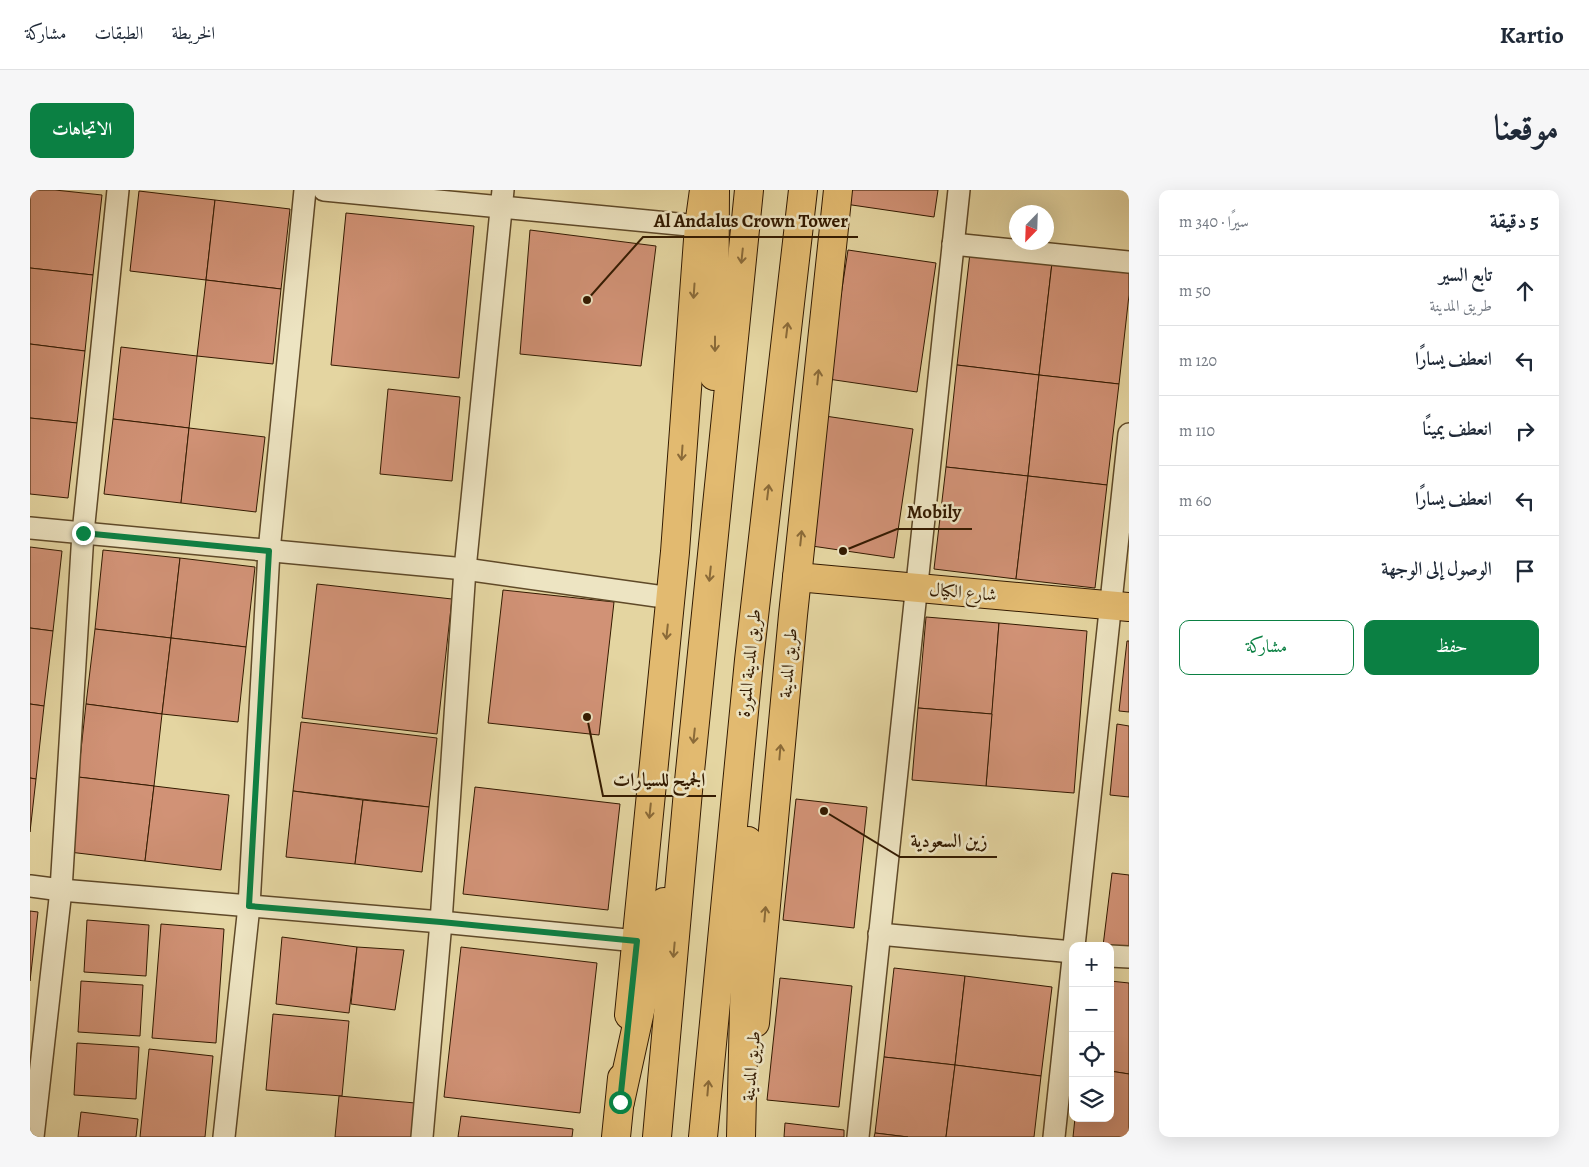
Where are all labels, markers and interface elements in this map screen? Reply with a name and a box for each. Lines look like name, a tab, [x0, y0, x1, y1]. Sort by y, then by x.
text: Kartio	[1500, 19, 1564, 51]
text: مشاركة	[25, 21, 66, 45]
text: الطبقات	[94, 21, 143, 45]
text: الخريطة	[171, 21, 215, 45]
button: الاتجاهات	[30, 103, 134, 158]
text: موقعنا	[1494, 103, 1559, 151]
callout: Al Andalus Crown Tower	[643, 203, 858, 237]
north arrow	[1009, 205, 1054, 250]
text: 5 دقيقة	[1490, 207, 1539, 235]
text: Al Andalus Crown Tower	[653, 208, 848, 234]
text: سيرًا · 340 m	[1179, 211, 1249, 233]
one-way arrow	[737, 248, 747, 264]
text: تابع السير	[1439, 262, 1492, 288]
icon: ahead	[1511, 277, 1539, 305]
text: 50 m	[1179, 280, 1211, 302]
one-way arrow	[689, 283, 699, 299]
text: طريق المدينة	[1429, 295, 1492, 317]
one-way arrow	[782, 322, 792, 338]
one-way arrow	[710, 335, 719, 351]
text: انعطف يسارًا	[1415, 346, 1492, 372]
icon: left	[1511, 347, 1539, 375]
text: 120 m	[1179, 350, 1217, 372]
one-way arrow	[813, 369, 823, 385]
text: انعطف يمينًا	[1422, 416, 1492, 442]
icon: right	[1511, 417, 1539, 445]
text: 110 m	[1179, 420, 1215, 442]
one-way arrow	[677, 445, 687, 461]
one-way arrow	[763, 484, 773, 500]
text: انعطف يسارًا	[1415, 486, 1492, 512]
icon: left	[1511, 487, 1539, 515]
text: 60 m	[1179, 490, 1211, 512]
callout: Mobily	[897, 495, 972, 529]
text: Mobily	[907, 499, 962, 525]
route end	[72, 522, 95, 545]
one-way arrow	[796, 531, 806, 547]
text: الوصول إلى الوجهة	[1381, 556, 1492, 582]
icon: arrive	[1511, 557, 1539, 585]
one-way arrow	[705, 566, 715, 582]
street label: شارع الكيال	[928, 577, 998, 610]
street label: طريق المدينة المنورة	[731, 608, 767, 718]
button: مشاركة	[1179, 620, 1354, 675]
button: حفظ	[1364, 620, 1539, 675]
one-way arrow	[662, 624, 672, 640]
street label: طريق المدينة	[773, 627, 803, 699]
one-way arrow	[689, 728, 699, 744]
one-way arrow	[775, 745, 785, 761]
callout: الجميح للسيارات	[603, 762, 716, 796]
text: الجميح للسيارات	[613, 767, 705, 797]
one-way arrow	[645, 803, 655, 819]
callout: زين السعودية	[900, 823, 997, 857]
text: زين السعودية	[910, 828, 988, 854]
one-way arrow	[760, 906, 770, 922]
one-way arrow	[669, 942, 679, 958]
map controls	[1069, 942, 1114, 1122]
button: +	[1069, 942, 1114, 987]
button: −	[1069, 987, 1114, 1032]
street label: طريق المدينة	[736, 1030, 766, 1102]
button: locate	[1069, 1032, 1114, 1077]
button: layers	[1069, 1077, 1114, 1122]
one-way arrow	[703, 1081, 713, 1097]
route start	[609, 1091, 632, 1114]

